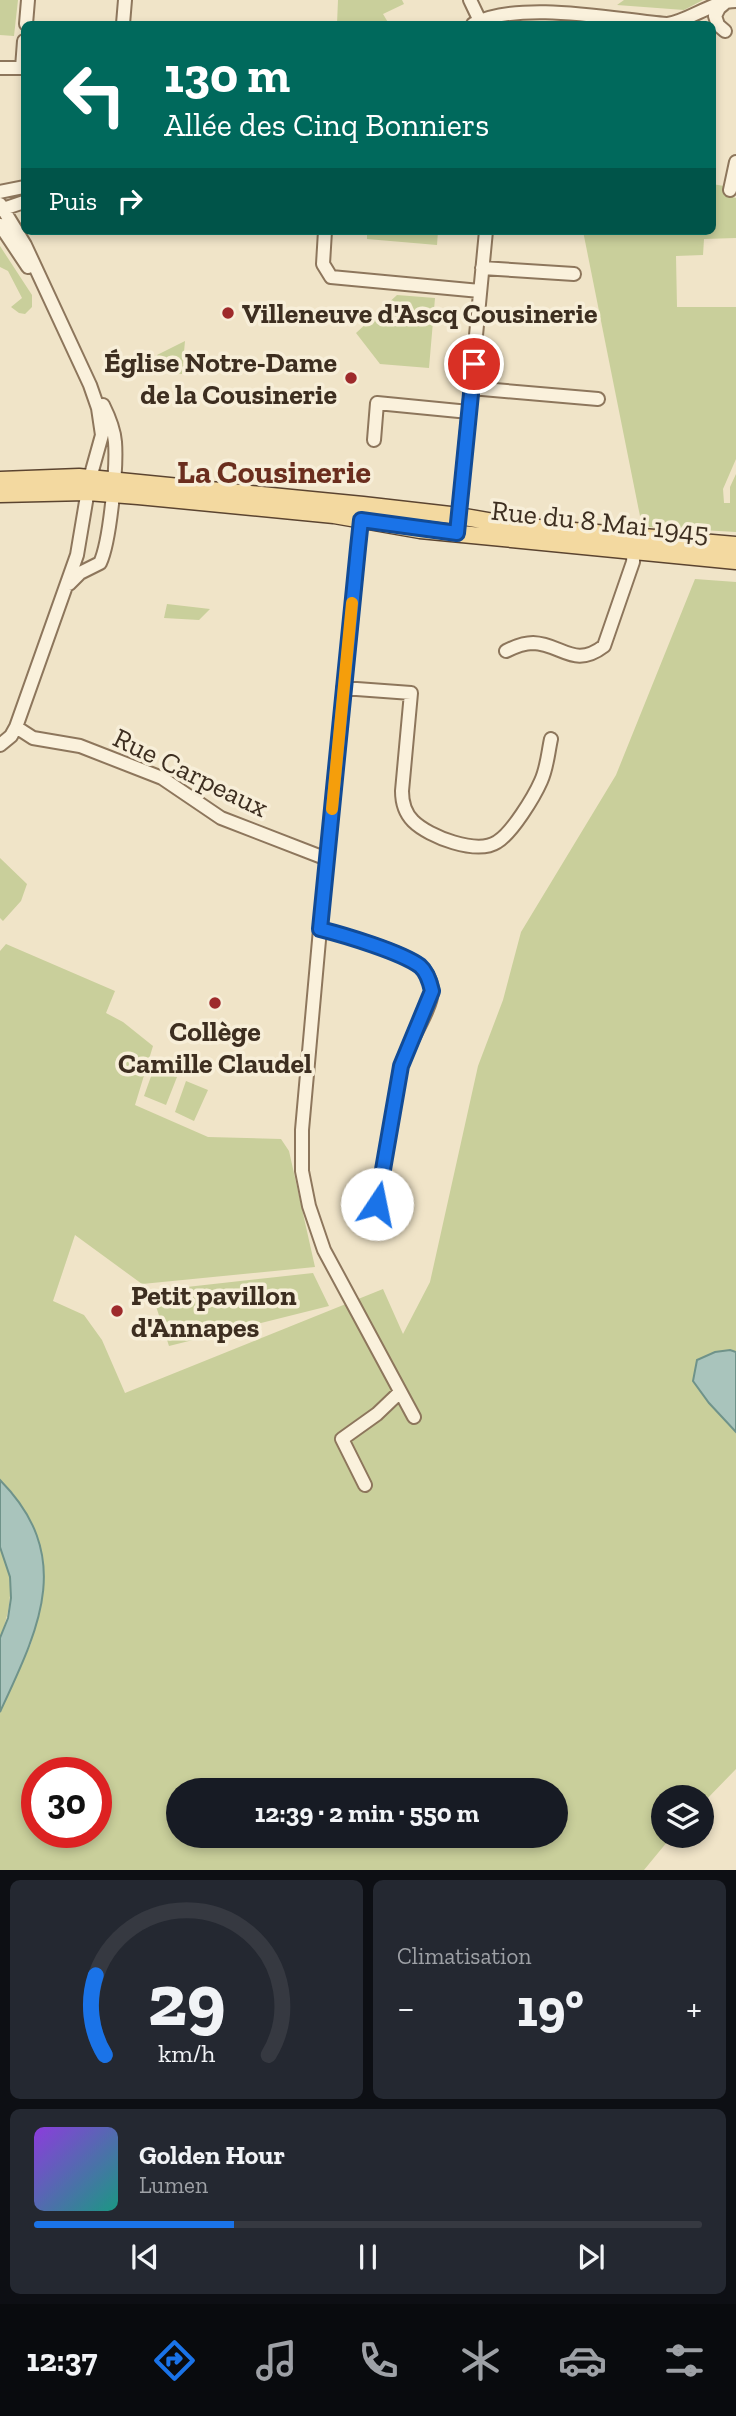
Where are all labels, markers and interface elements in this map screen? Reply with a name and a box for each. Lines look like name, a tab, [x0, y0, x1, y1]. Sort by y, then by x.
text: 130 m	[164, 46, 290, 105]
icon: left	[49, 49, 140, 140]
text: Allée des Cinq Bonniers	[164, 106, 489, 144]
icon: right	[111, 182, 149, 220]
text: Puis	[49, 185, 97, 217]
place label: Villeneuve d'Ascq Cousinerie	[242, 297, 598, 330]
marker: Villeneuve d'Ascq Cousinerie	[220, 305, 236, 321]
pin	[444, 334, 504, 394]
icon: arrive	[455, 345, 493, 383]
place label: Église Notre-Dame de la Cousinerie	[104, 346, 337, 411]
marker: Église Notre-Dame de la Cousinerie	[343, 370, 359, 386]
district label: La Cousinerie	[177, 453, 371, 491]
street label: Rue du 8 Mai 1945	[490, 494, 710, 549]
street label: Rue Carpeaux	[108, 721, 274, 824]
marker: Collège Camille Claudel	[207, 995, 223, 1011]
place label: Collège Camille Claudel	[118, 1015, 312, 1080]
position arrow	[340, 1167, 414, 1241]
place label: Petit pavillon d'Annapes	[131, 1279, 297, 1344]
marker: Petit pavillon d'Annapes	[109, 1303, 125, 1319]
speed limit sign: 30	[21, 1757, 112, 1848]
map controls	[651, 1785, 714, 1848]
button: layers	[651, 1785, 714, 1848]
text: 12:39 · 2 min · 550 m	[255, 1797, 479, 1829]
text: Climatisation	[397, 1942, 531, 1970]
text: 29	[147, 1957, 226, 2045]
text: 19°	[517, 1977, 584, 2039]
text: −	[397, 1985, 415, 2031]
text: +	[686, 1985, 702, 2031]
text: km/h	[158, 2038, 215, 2068]
text: Golden Hour	[139, 2139, 285, 2171]
text: Lumen	[139, 2171, 208, 2199]
icon: previous	[126, 2238, 164, 2276]
icon: pause	[349, 2238, 387, 2276]
icon: next	[572, 2238, 610, 2276]
icon: directions	[150, 2336, 199, 2385]
icon: music	[252, 2336, 301, 2385]
icon: phone	[354, 2336, 403, 2385]
icon: climate	[456, 2336, 505, 2385]
icon: car	[558, 2336, 607, 2385]
icon: filters	[660, 2336, 709, 2385]
text: 12:37	[27, 2341, 97, 2379]

